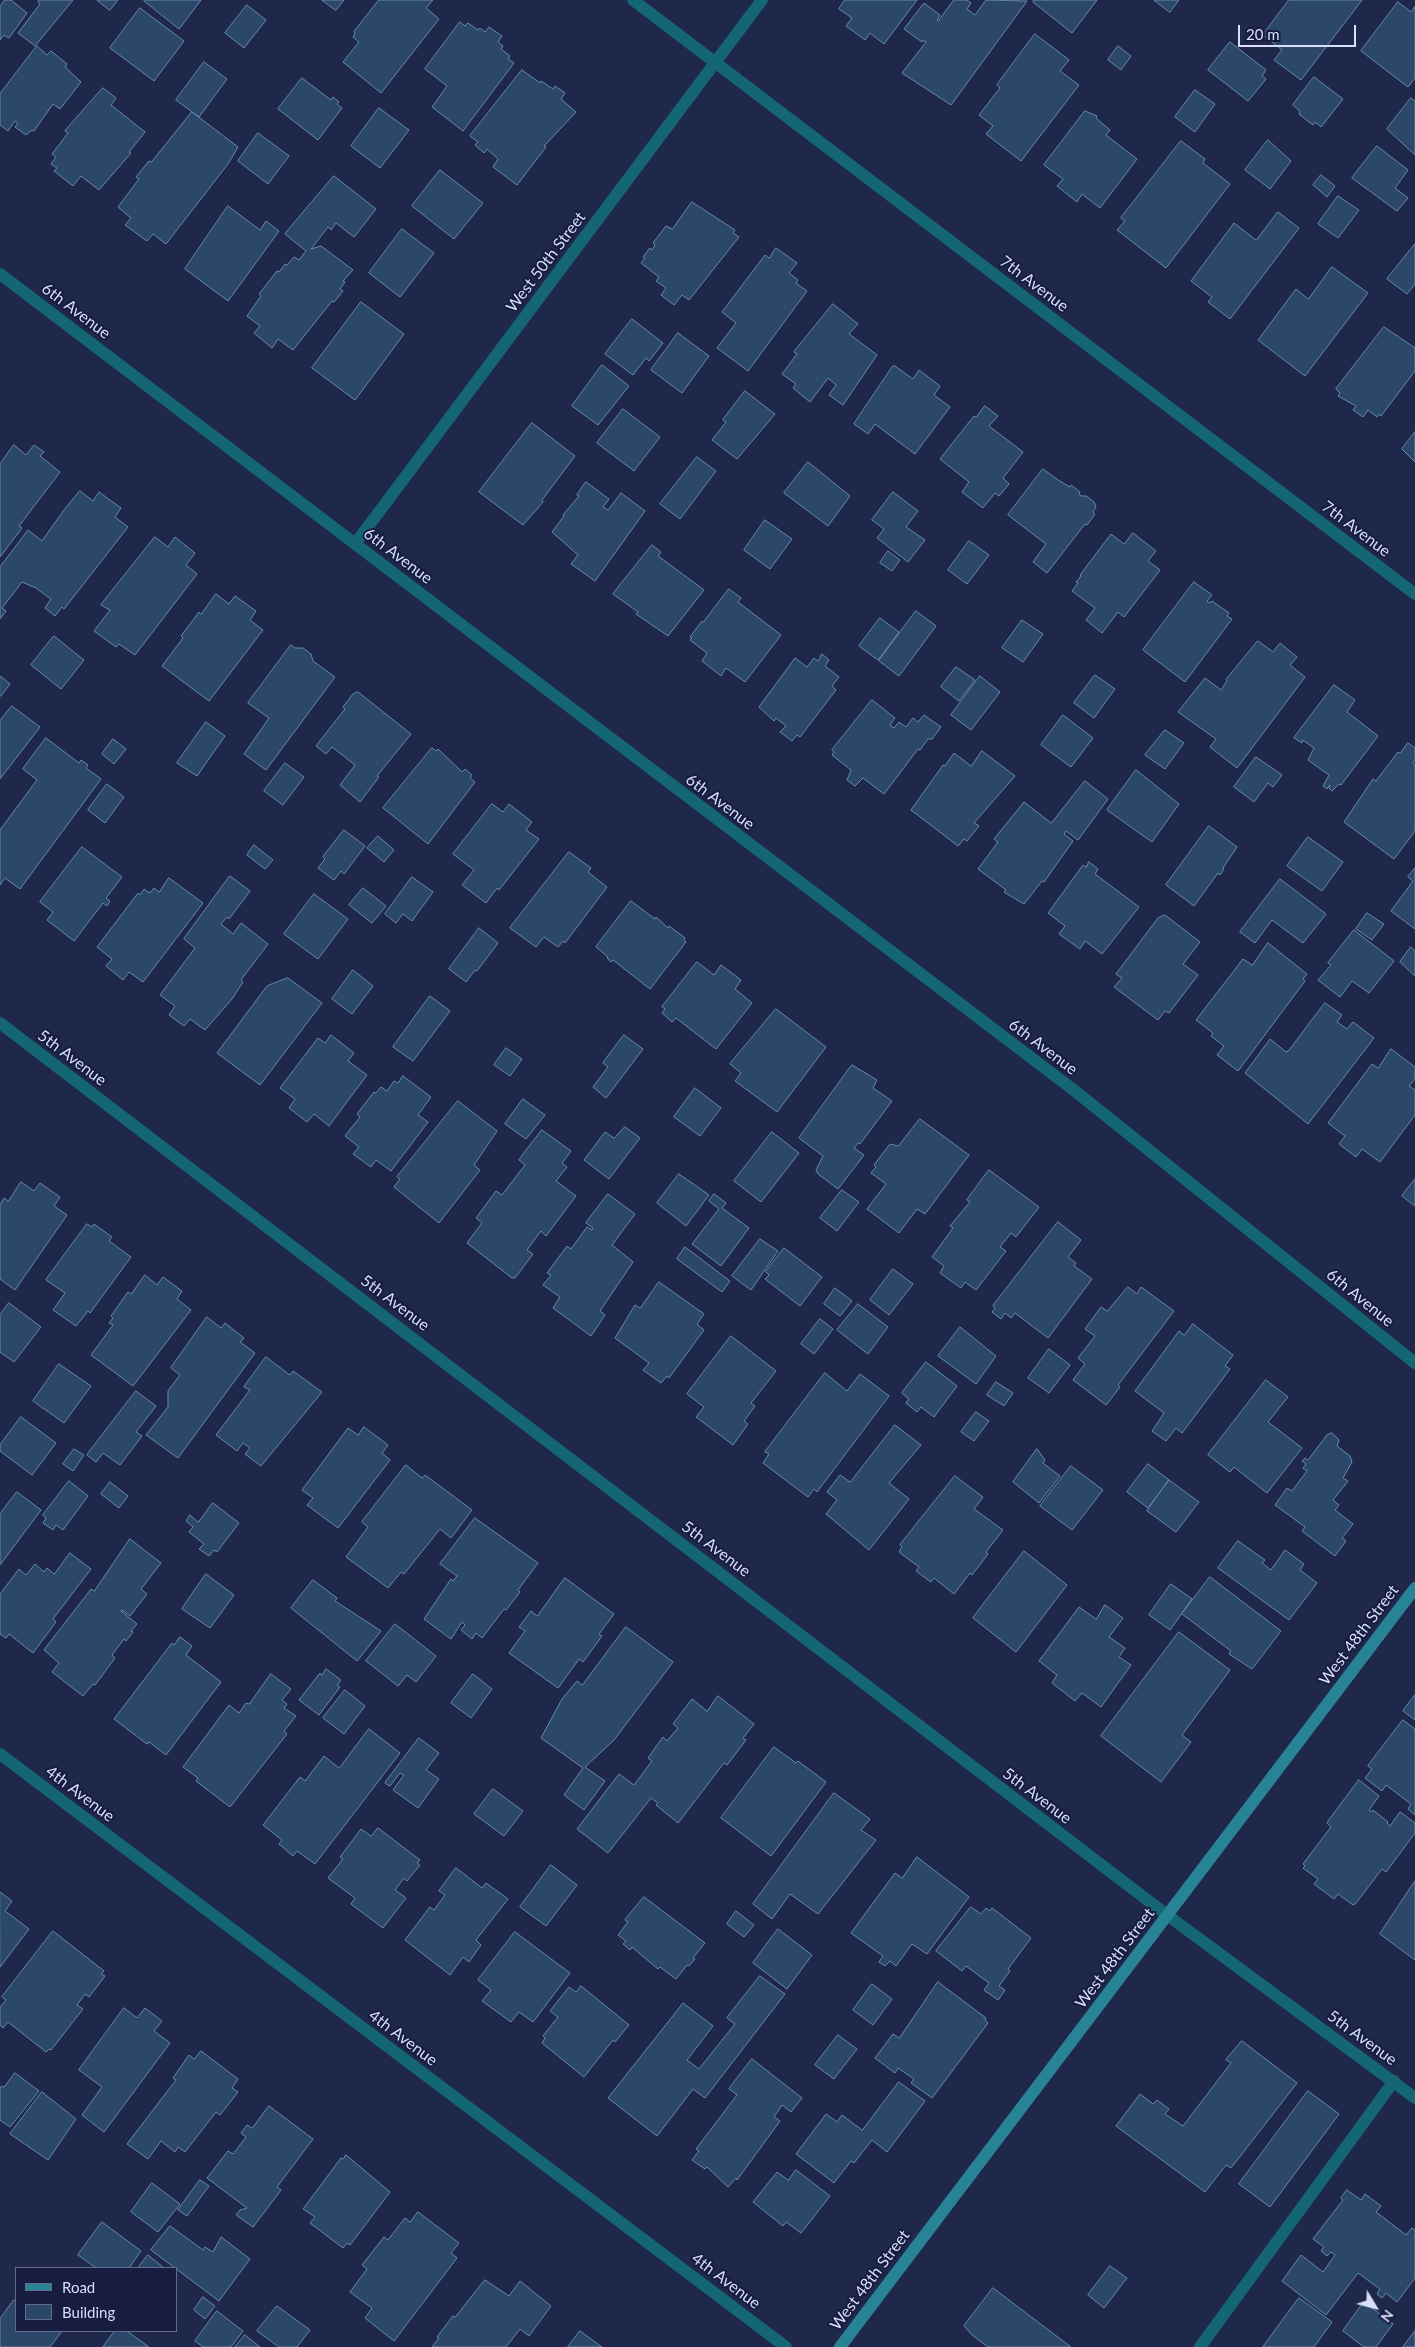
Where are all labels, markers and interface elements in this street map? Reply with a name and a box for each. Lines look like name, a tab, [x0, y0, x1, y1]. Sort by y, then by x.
scale bar	[1240, 15, 1358, 47]
text: 20 m	[1246, 25, 1280, 43]
street label: West 50th Street	[502, 208, 590, 316]
street label: 7th Avenue	[996, 252, 1072, 316]
street label: 6th Avenue	[38, 279, 114, 343]
street label: 7th Avenue	[1318, 497, 1394, 561]
street label: 6th Avenue	[360, 524, 436, 588]
street label: 6th Avenue	[682, 770, 758, 834]
street label: 6th Avenue	[1005, 1015, 1081, 1079]
street label: 5th Avenue	[34, 1026, 110, 1090]
street label: 6th Avenue	[1322, 1265, 1398, 1331]
street label: 5th Avenue	[357, 1271, 433, 1335]
street label: 5th Avenue	[678, 1517, 754, 1581]
street label: West 48th Street	[1315, 1581, 1403, 1689]
street label: 4th Avenue	[42, 1762, 118, 1826]
street label: 5th Avenue	[999, 1764, 1075, 1828]
street label: West 48th Street	[1071, 1904, 1159, 2012]
street label: 4th Avenue	[365, 2006, 441, 2070]
street label: 5th Avenue	[1324, 2006, 1400, 2070]
street label: West 48th Street	[826, 2226, 914, 2334]
street label: 4th Avenue	[688, 2249, 764, 2313]
legend	[15, 2267, 178, 2332]
text: Road	[62, 2278, 95, 2296]
north arrow	[1350, 2282, 1400, 2332]
text: Building	[62, 2303, 115, 2321]
text: N	[1377, 2307, 1397, 2326]

